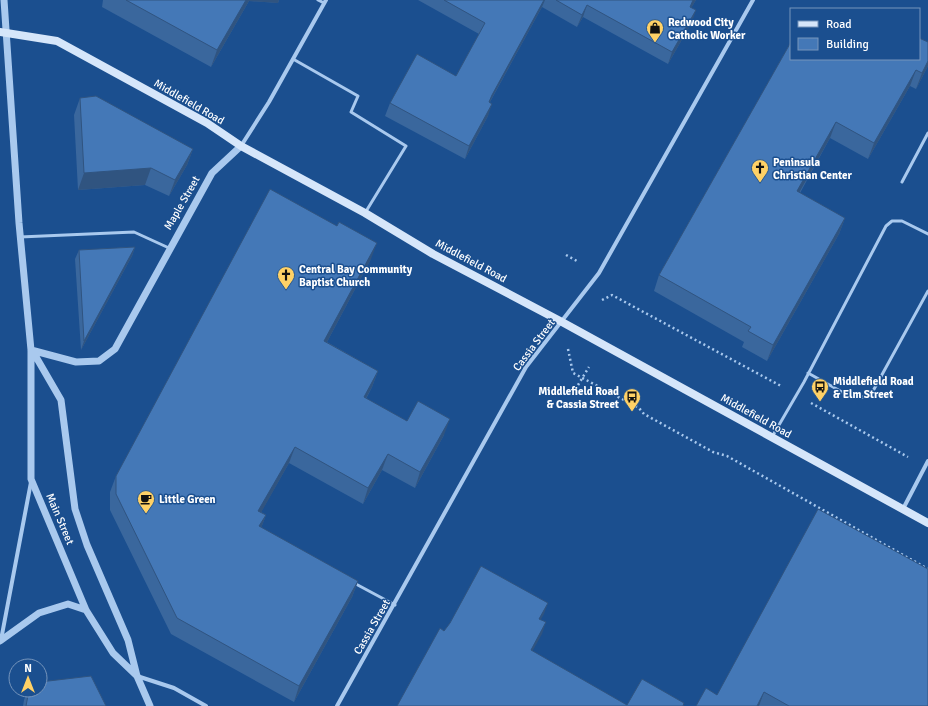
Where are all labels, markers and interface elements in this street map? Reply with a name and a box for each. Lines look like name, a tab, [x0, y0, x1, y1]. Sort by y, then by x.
legend	[790, 8, 920, 60]
place label: Redwood City Catholic Worker	[668, 16, 746, 42]
text: Road	[826, 17, 852, 32]
shop icon: Redwood City Catholic Worker	[645, 18, 665, 43]
text: Building	[826, 37, 869, 52]
street label: Middlefield Road	[152, 77, 227, 127]
place label: Peninsula Christian Center	[773, 156, 853, 182]
church icon: Peninsula Christian Center	[750, 158, 770, 183]
street label: Maple Street	[161, 174, 203, 232]
street label: Middlefield Road	[433, 237, 509, 285]
place label: Central Bay Community Baptist Church	[299, 263, 413, 289]
church icon: Central Bay Community Baptist Church	[276, 265, 296, 290]
street label: Cassia Street	[510, 316, 558, 373]
place label: Middlefield Road & Elm Street	[833, 375, 914, 401]
bus stop icon: Middlefield Road & Elm Street	[810, 377, 830, 402]
place label: Middlefield Road & Cassia Street	[538, 385, 619, 411]
bus stop icon: Middlefield Road & Cassia Street	[622, 387, 642, 412]
street label: Middlefield Road	[718, 391, 794, 441]
cafe icon: Little Green	[136, 489, 156, 514]
street label: Main Street	[43, 491, 77, 547]
place label: Little Green	[159, 493, 216, 506]
street label: Cassia Street	[351, 597, 393, 657]
north arrow	[8, 658, 48, 698]
text: N	[24, 662, 32, 675]

